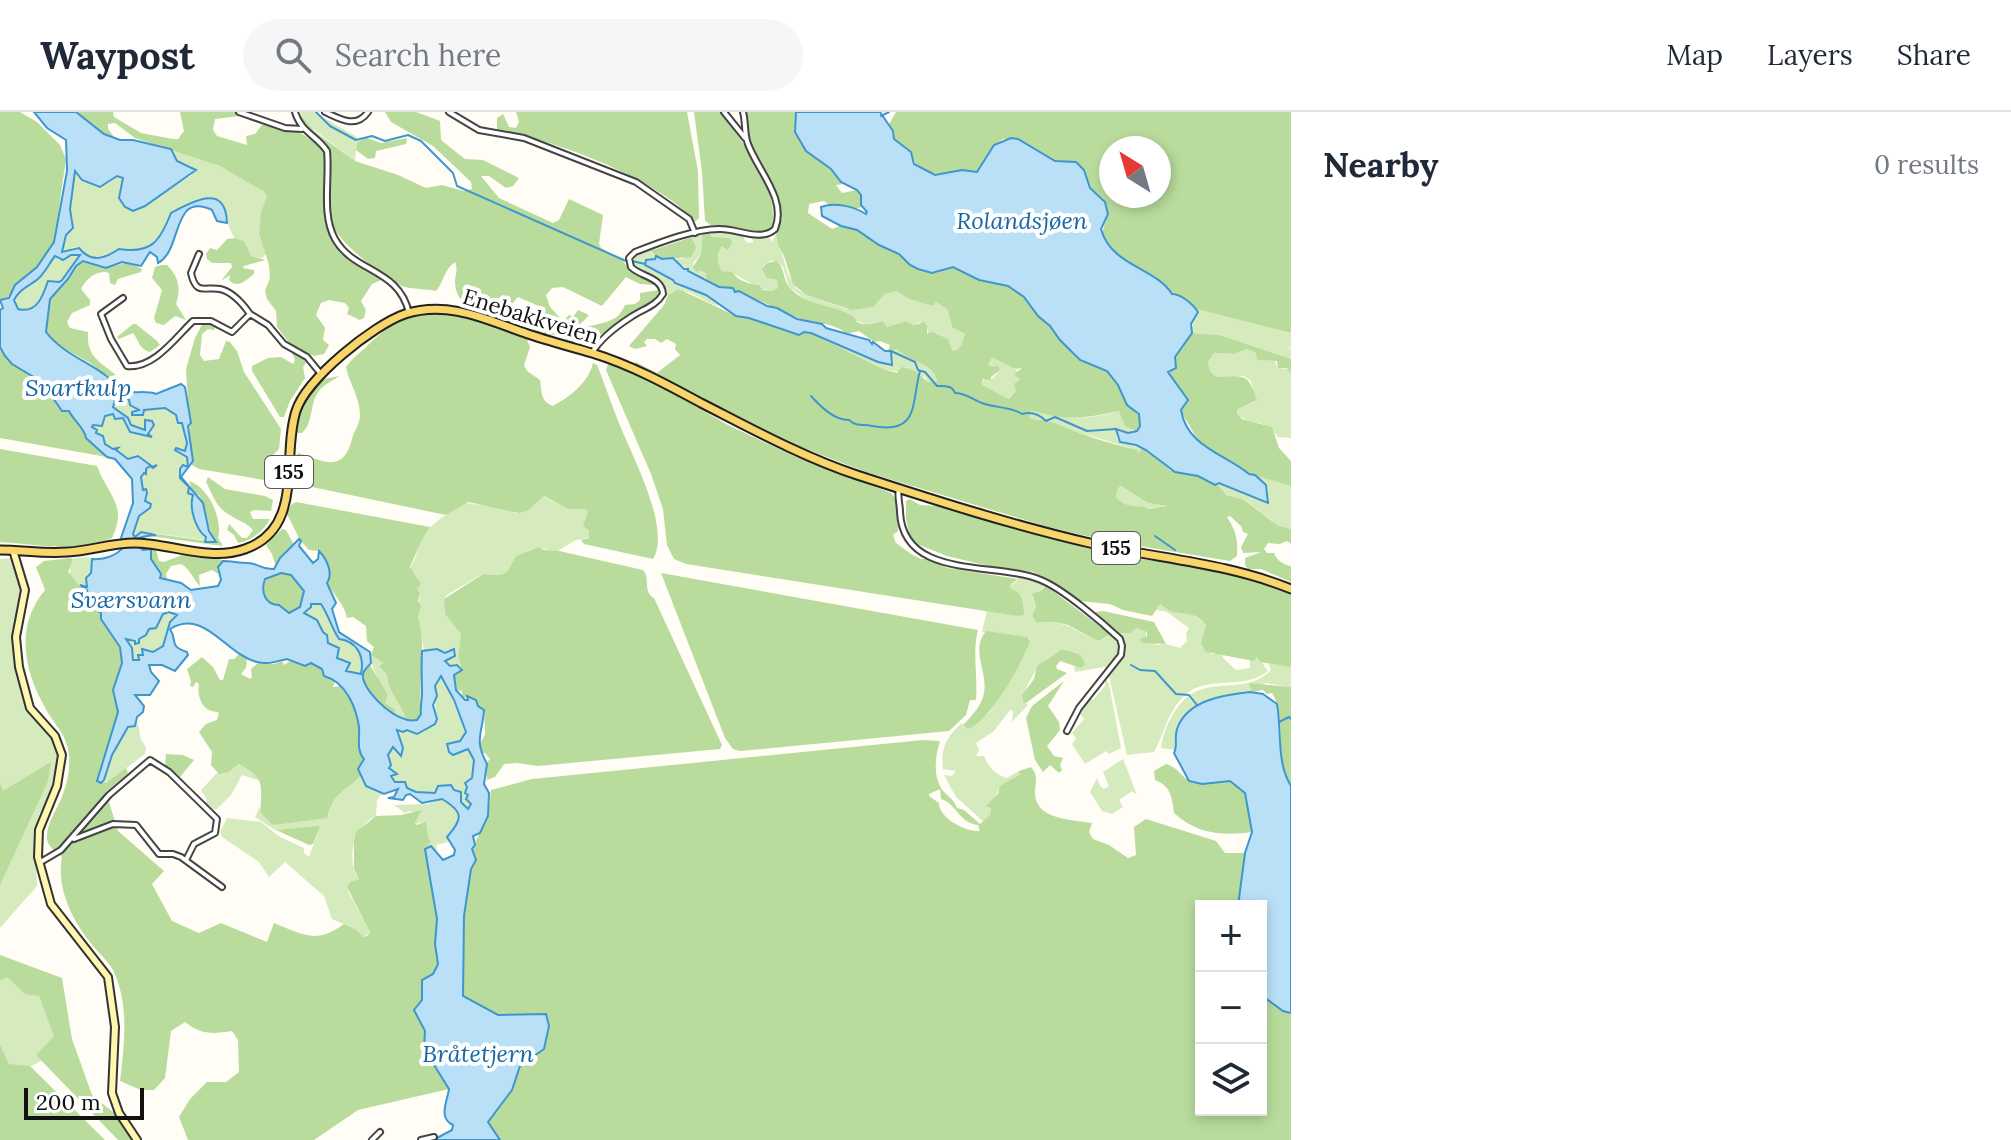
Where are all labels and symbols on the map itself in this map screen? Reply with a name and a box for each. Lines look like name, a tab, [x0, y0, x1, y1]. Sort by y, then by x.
north arrow	[1099, 136, 1171, 208]
water label: Rolandsjøen	[956, 205, 1088, 236]
street label: Enebakkveien	[459, 282, 603, 350]
water label: Svartkulp	[25, 372, 131, 403]
road number: 155	[265, 456, 313, 488]
road number: 155	[1092, 532, 1140, 564]
water label: Sværsvann	[71, 584, 192, 615]
water label: Bråtetjern	[422, 1038, 534, 1069]
scale bar	[24, 1084, 144, 1120]

